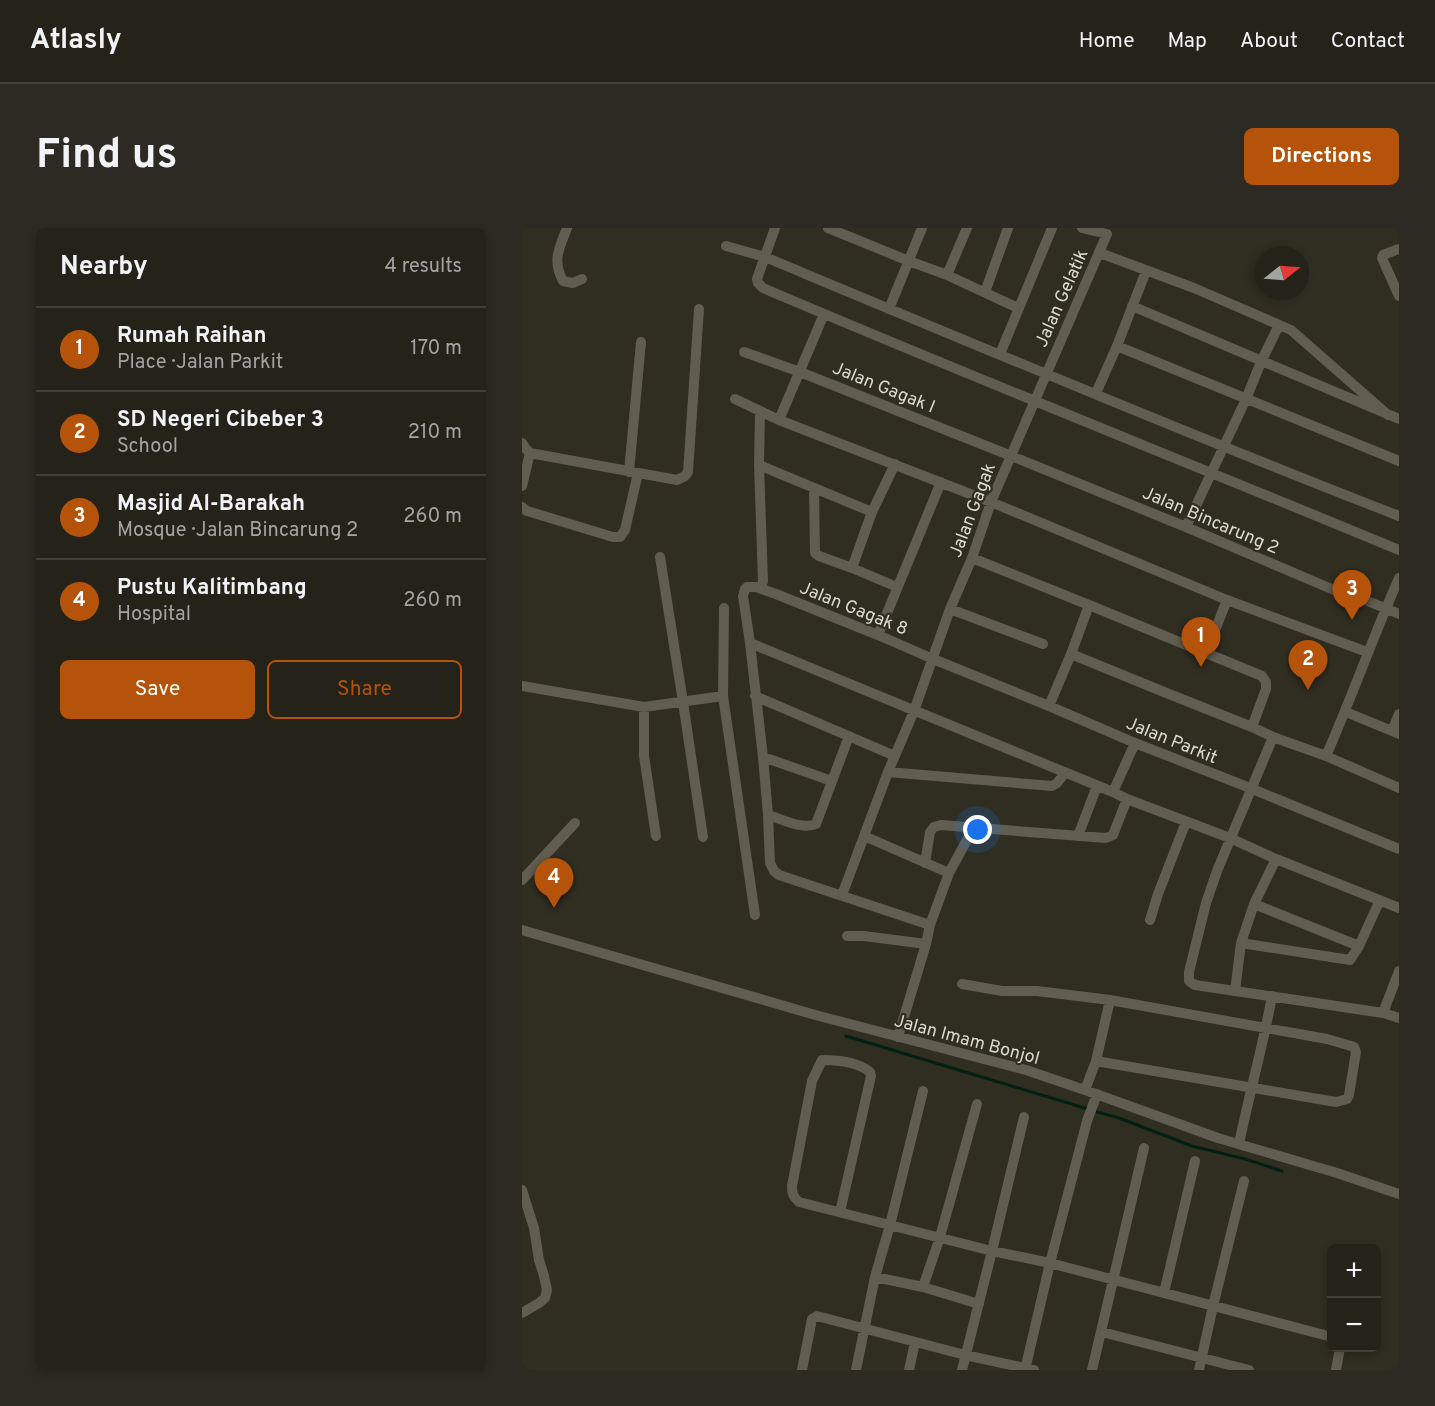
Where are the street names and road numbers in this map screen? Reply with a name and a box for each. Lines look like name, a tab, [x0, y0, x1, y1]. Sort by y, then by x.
street label: Jalan Gelatik	[1031, 246, 1094, 351]
street label: Jalan Gagak I	[829, 357, 938, 419]
street label: Jalan Gagak	[945, 460, 1002, 561]
street label: Jalan Bincarung 2	[1139, 482, 1282, 561]
street label: Jalan Gagak 8	[796, 577, 911, 642]
street label: Jalan Parkit	[1122, 713, 1221, 770]
street label: Jalan Imam Bonjol	[891, 1010, 1042, 1071]

